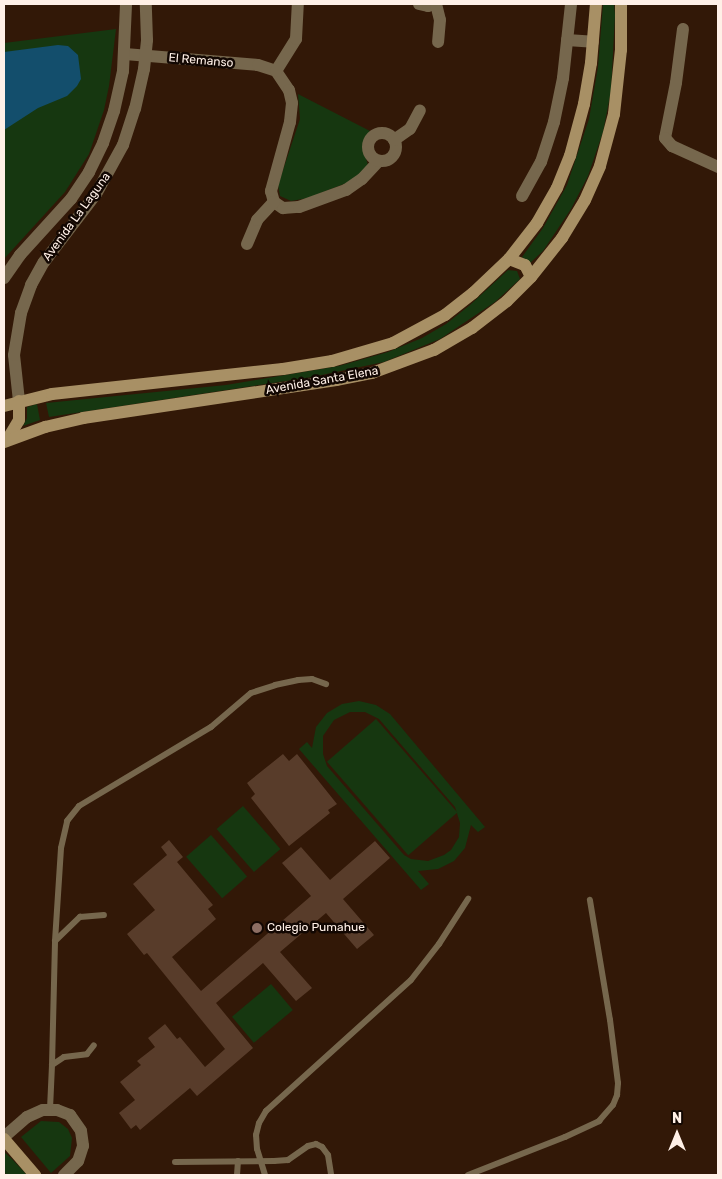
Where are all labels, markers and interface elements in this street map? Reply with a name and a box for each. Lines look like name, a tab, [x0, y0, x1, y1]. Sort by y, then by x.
street label: El Remanso	[168, 51, 234, 71]
street label: Avenida La Laguna	[40, 170, 114, 264]
street label: Avenida Santa Elena	[265, 364, 379, 398]
place label: Colegio Pumahue	[267, 921, 365, 935]
marker: Colegio Pumahue	[251, 922, 263, 934]
north arrow	[652, 1109, 702, 1159]
text: N	[672, 1110, 682, 1127]

